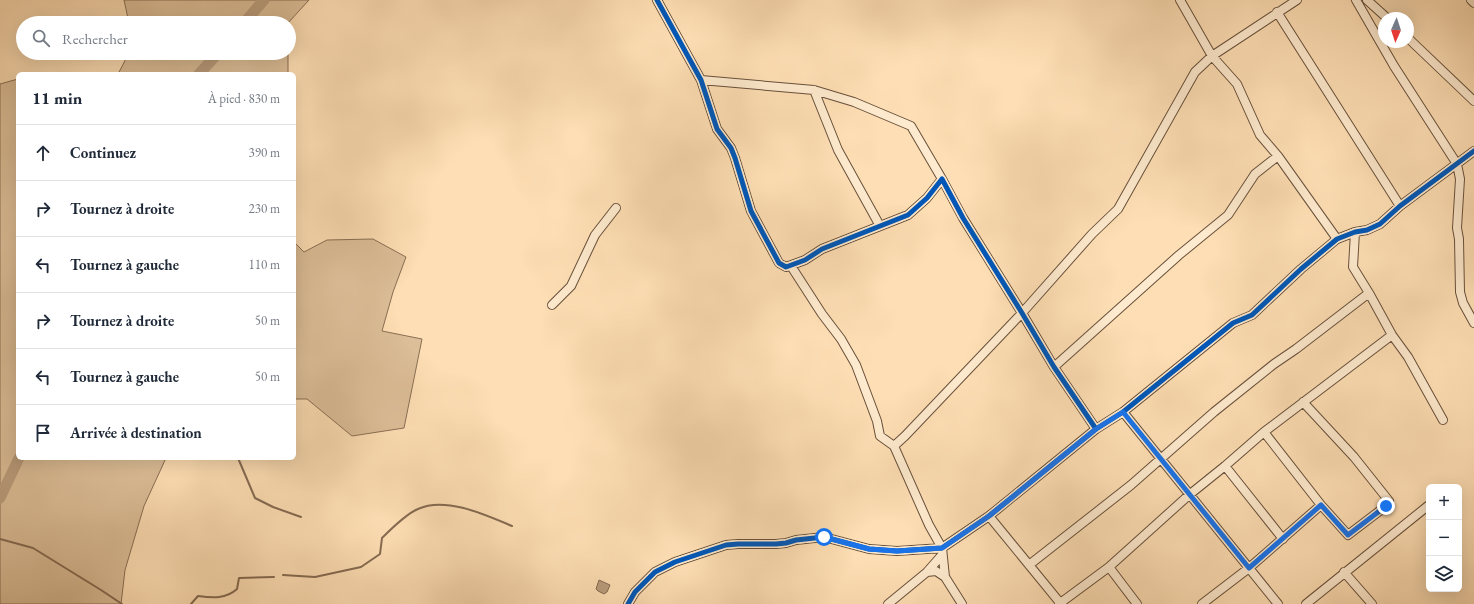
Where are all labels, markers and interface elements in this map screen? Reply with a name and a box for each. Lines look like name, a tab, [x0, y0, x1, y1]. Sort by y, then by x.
north arrow	[1378, 12, 1414, 48]
search box	[16, 16, 296, 60]
icon: search	[30, 27, 52, 49]
text: Rechercher	[62, 29, 128, 48]
text: 11 min	[32, 87, 82, 109]
text: À pied · 830 m	[208, 90, 280, 107]
icon: ahead	[32, 142, 54, 164]
text: Continuez	[70, 143, 136, 162]
text: 390 m	[249, 144, 280, 161]
icon: right	[32, 198, 54, 220]
text: Tournez à droite	[70, 199, 174, 218]
text: 230 m	[249, 200, 280, 217]
icon: left	[32, 254, 54, 276]
text: Tournez à gauche	[70, 255, 179, 274]
text: 110 m	[249, 256, 280, 273]
icon: right	[32, 310, 54, 332]
text: Tournez à droite	[70, 311, 174, 330]
text: 50 m	[255, 312, 280, 329]
icon: left	[32, 366, 54, 388]
text: Tournez à gauche	[70, 367, 179, 386]
text: 50 m	[255, 368, 280, 385]
icon: arrive	[32, 422, 54, 444]
text: Arrivée à destination	[70, 423, 202, 442]
map controls	[1426, 484, 1462, 592]
button: +	[1426, 484, 1462, 520]
route end	[1377, 497, 1395, 515]
button: −	[1426, 520, 1462, 556]
route start	[815, 528, 833, 546]
button: layers	[1426, 556, 1462, 592]

